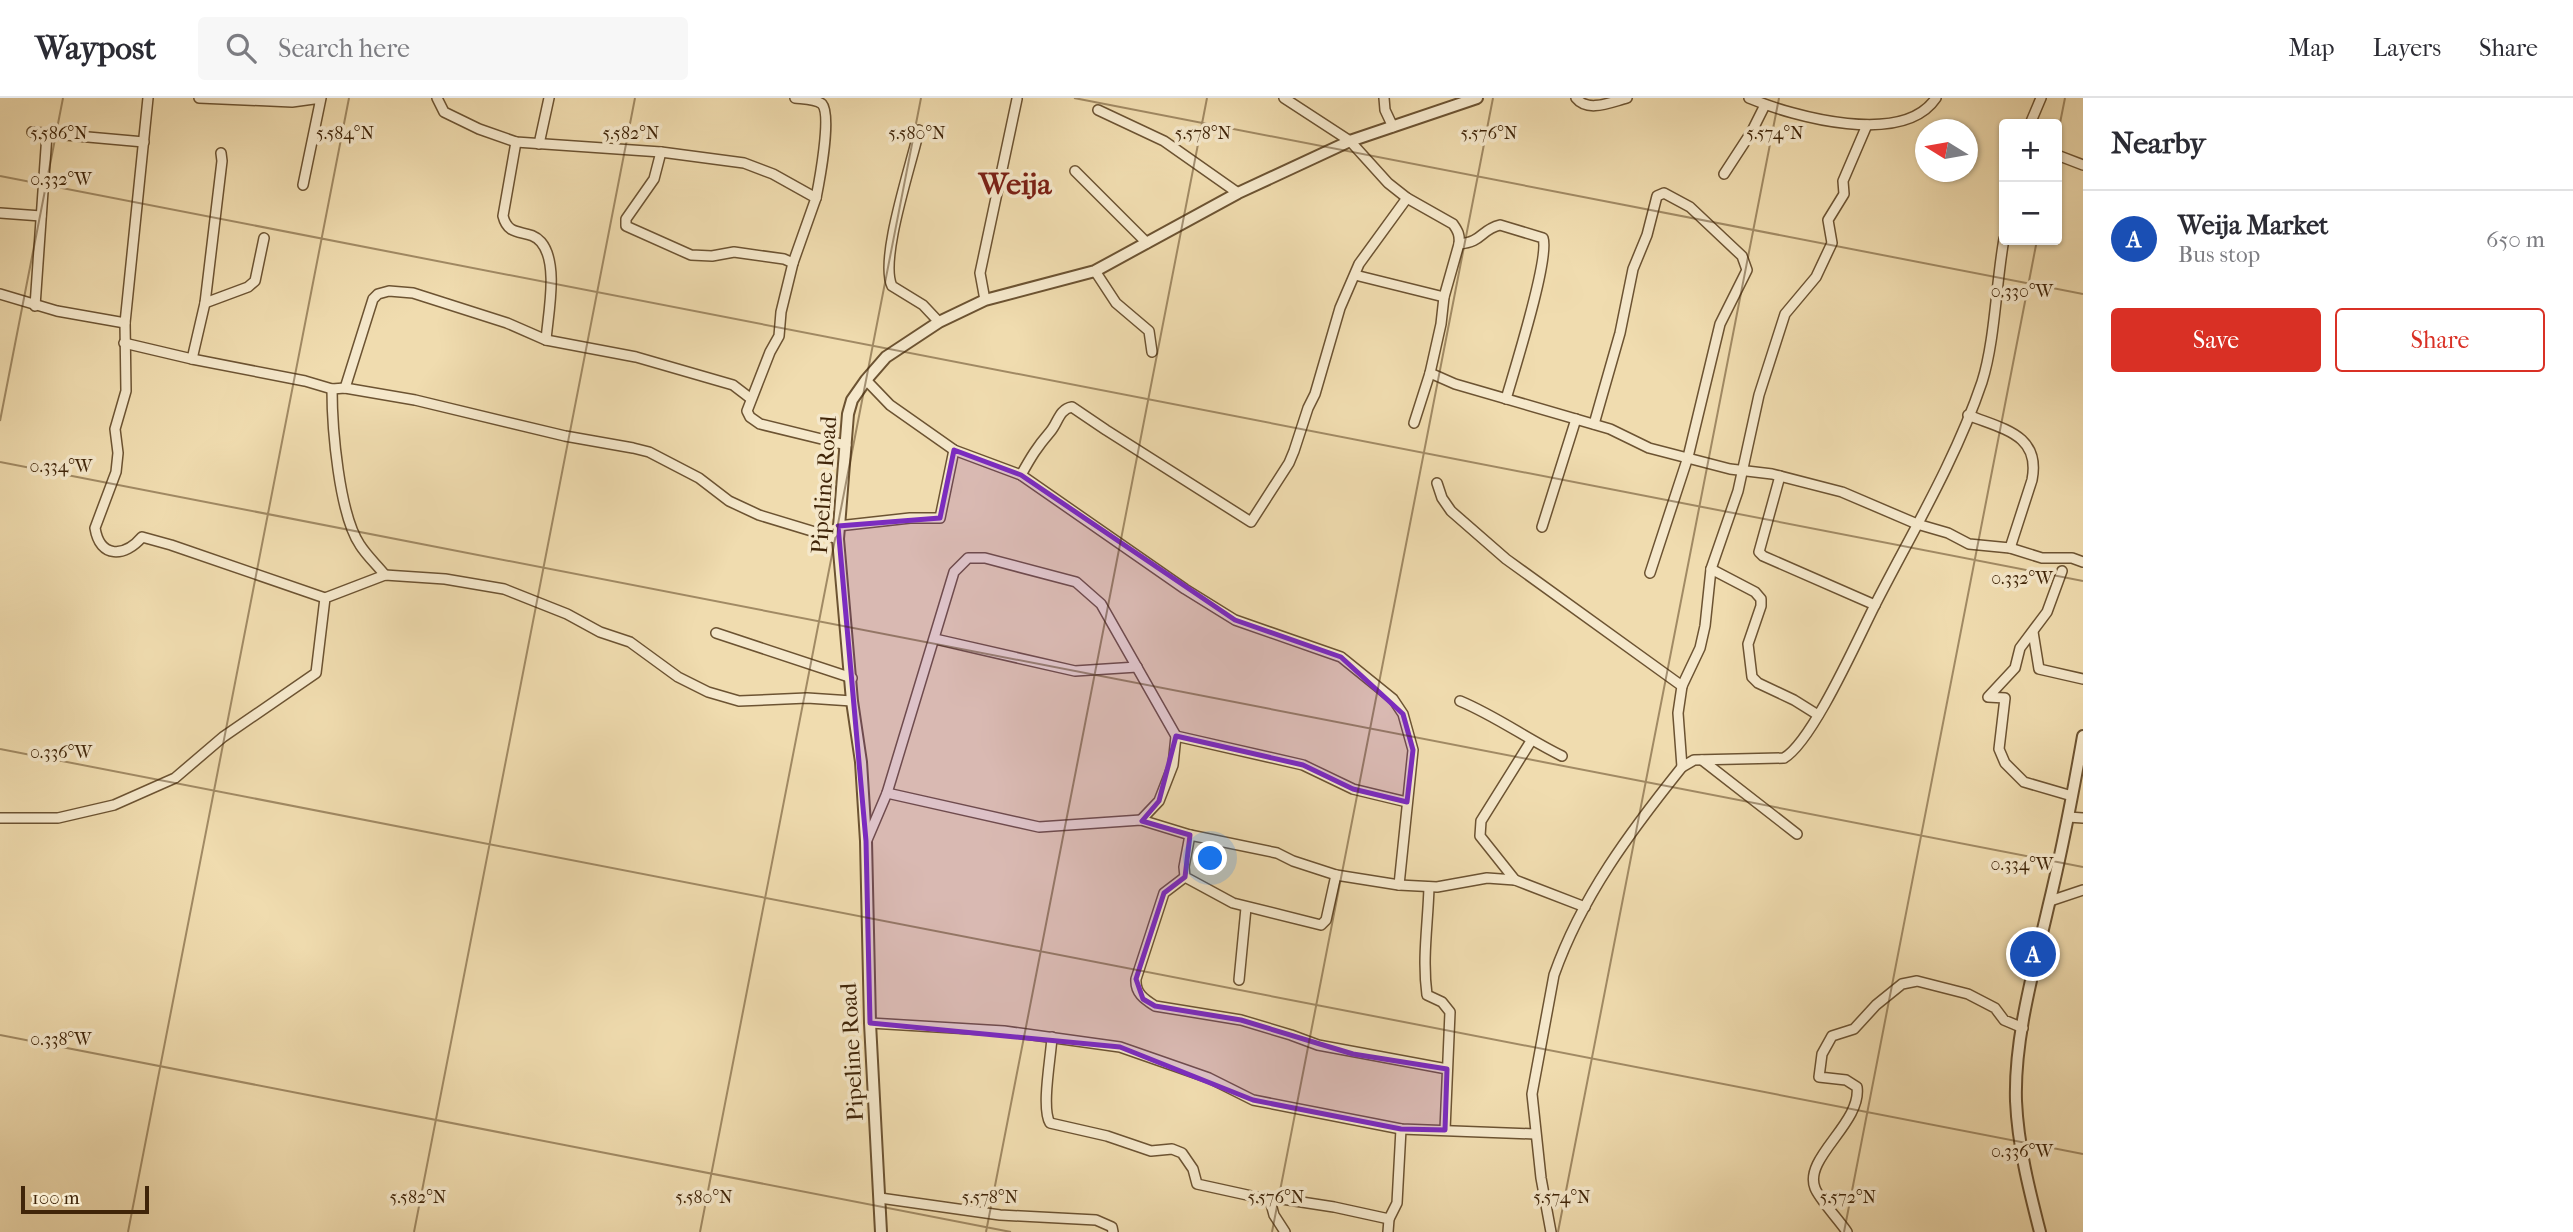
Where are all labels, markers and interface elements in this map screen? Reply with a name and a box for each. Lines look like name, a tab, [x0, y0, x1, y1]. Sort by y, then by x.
search box	[198, 17, 688, 80]
text: Waypost	[35, 29, 156, 68]
icon: search	[222, 29, 260, 67]
text: Search here	[278, 33, 410, 64]
text: Map	[2289, 34, 2335, 62]
text: Layers	[2373, 34, 2441, 62]
text: Share	[2479, 34, 2538, 62]
north arrow	[1915, 119, 1978, 182]
map controls	[1999, 119, 2062, 245]
button: +	[1999, 119, 2062, 182]
text: 5.586°N	[30, 123, 88, 144]
text: 5.584°N	[316, 123, 374, 144]
text: 5.582°N	[603, 123, 660, 144]
text: 5.580°N	[888, 123, 946, 144]
text: 5.578°N	[1175, 123, 1231, 144]
text: 5.576°N	[1461, 123, 1518, 144]
text: 5.574°N	[1746, 123, 1804, 144]
text: Nearby	[2111, 126, 2206, 161]
district label: Weija	[977, 167, 1052, 202]
text: 0.332°W	[30, 169, 93, 190]
button: −	[1999, 182, 2062, 245]
text: Weija Market	[2178, 210, 2328, 241]
text: A	[2127, 226, 2141, 253]
text: 650 m	[2486, 226, 2545, 253]
text: Bus stop	[2178, 241, 2260, 268]
text: 0.330°W	[1991, 281, 2055, 302]
button: Save	[2111, 308, 2321, 372]
button: Share	[2335, 308, 2545, 372]
street label: Pipeline Road	[806, 415, 842, 555]
text: 0.334°W	[29, 456, 94, 477]
text: 0.332°W	[1991, 568, 2054, 589]
text: 0.336°W	[30, 742, 93, 763]
your location	[1193, 841, 1227, 875]
text: 0.334°W	[1990, 854, 2055, 875]
pin: A	[2010, 928, 2056, 980]
street label: Pipeline Road	[835, 982, 869, 1122]
text: 0.338°W	[30, 1029, 93, 1050]
text: 0.336°W	[1991, 1141, 2054, 1162]
scale bar	[21, 1183, 149, 1215]
text: 100 m	[32, 1187, 80, 1209]
text: 5.582°N	[390, 1187, 447, 1208]
text: 5.580°N	[675, 1187, 733, 1208]
text: 5.578°N	[962, 1187, 1018, 1208]
text: 5.576°N	[1248, 1187, 1305, 1208]
text: 5.574°N	[1533, 1187, 1591, 1208]
text: 5.572°N	[1820, 1187, 1877, 1208]

